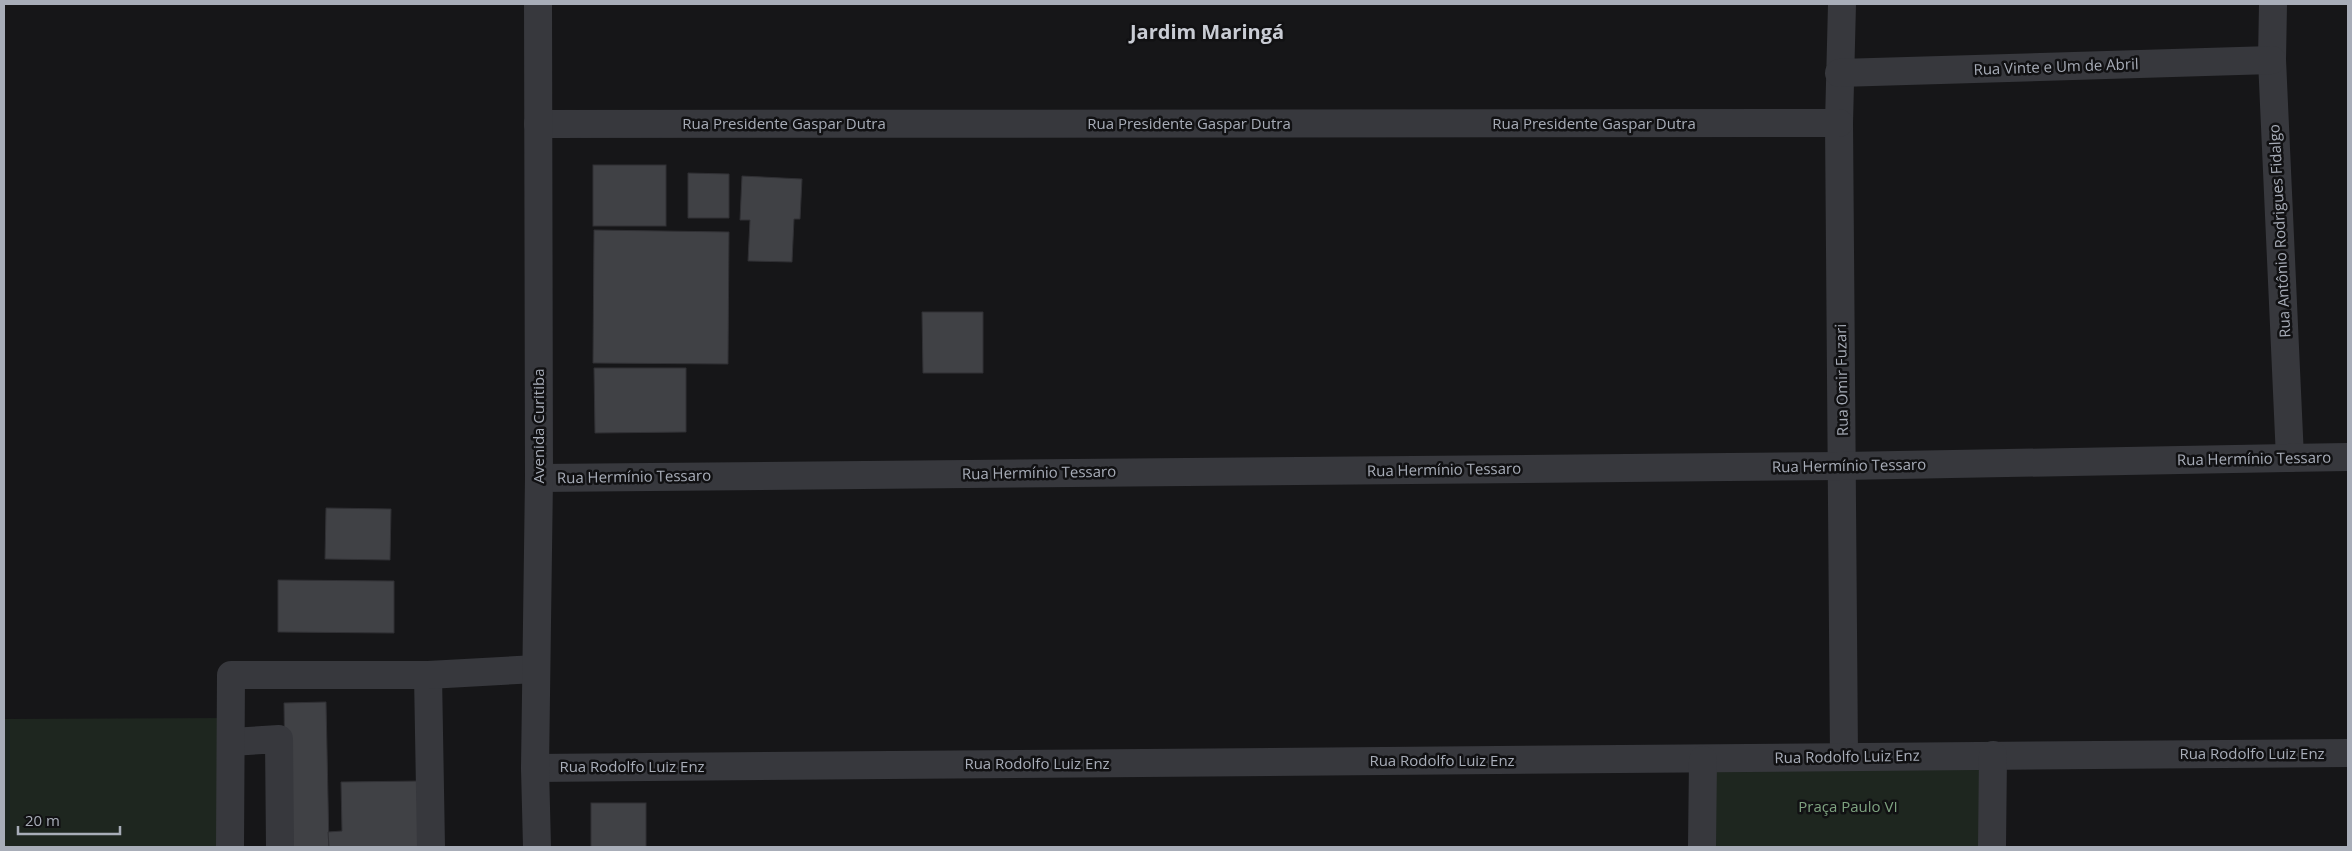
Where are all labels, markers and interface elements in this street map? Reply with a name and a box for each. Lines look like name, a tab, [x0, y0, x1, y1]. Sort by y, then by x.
district label: Jardim Maringá	[1128, 18, 1284, 45]
street label: Rua Vinte e Um de Abril	[1973, 53, 2139, 79]
street label: Rua Presidente Gaspar Dutra	[682, 113, 886, 133]
street label: Rua Presidente Gaspar Dutra	[1087, 113, 1291, 133]
street label: Rua Presidente Gaspar Dutra	[1492, 113, 1696, 133]
street label: Rua Antônio Rodrigues Fidalgo	[2263, 124, 2295, 338]
street label: Rua Omir Fuzari	[1830, 324, 1852, 436]
street label: Avenida Curitiba	[528, 368, 548, 484]
street label: Rua Hermínio Tessaro	[2177, 447, 2331, 469]
street label: Rua Hermínio Tessaro	[1772, 454, 1926, 476]
street label: Rua Hermínio Tessaro	[1367, 458, 1521, 480]
street label: Rua Hermínio Tessaro	[962, 461, 1116, 483]
street label: Rua Hermínio Tessaro	[557, 465, 711, 487]
street label: Rua Rodolfo Luiz Enz	[2179, 743, 2325, 763]
street label: Rua Rodolfo Luiz Enz	[1774, 745, 1920, 767]
street label: Rua Rodolfo Luiz Enz	[1369, 750, 1515, 770]
street label: Rua Rodolfo Luiz Enz	[964, 753, 1110, 773]
street label: Rua Rodolfo Luiz Enz	[559, 756, 705, 776]
park label: Praça Paulo VI	[1798, 796, 1898, 816]
scale bar	[18, 804, 120, 836]
text: 20 m	[25, 810, 60, 830]

